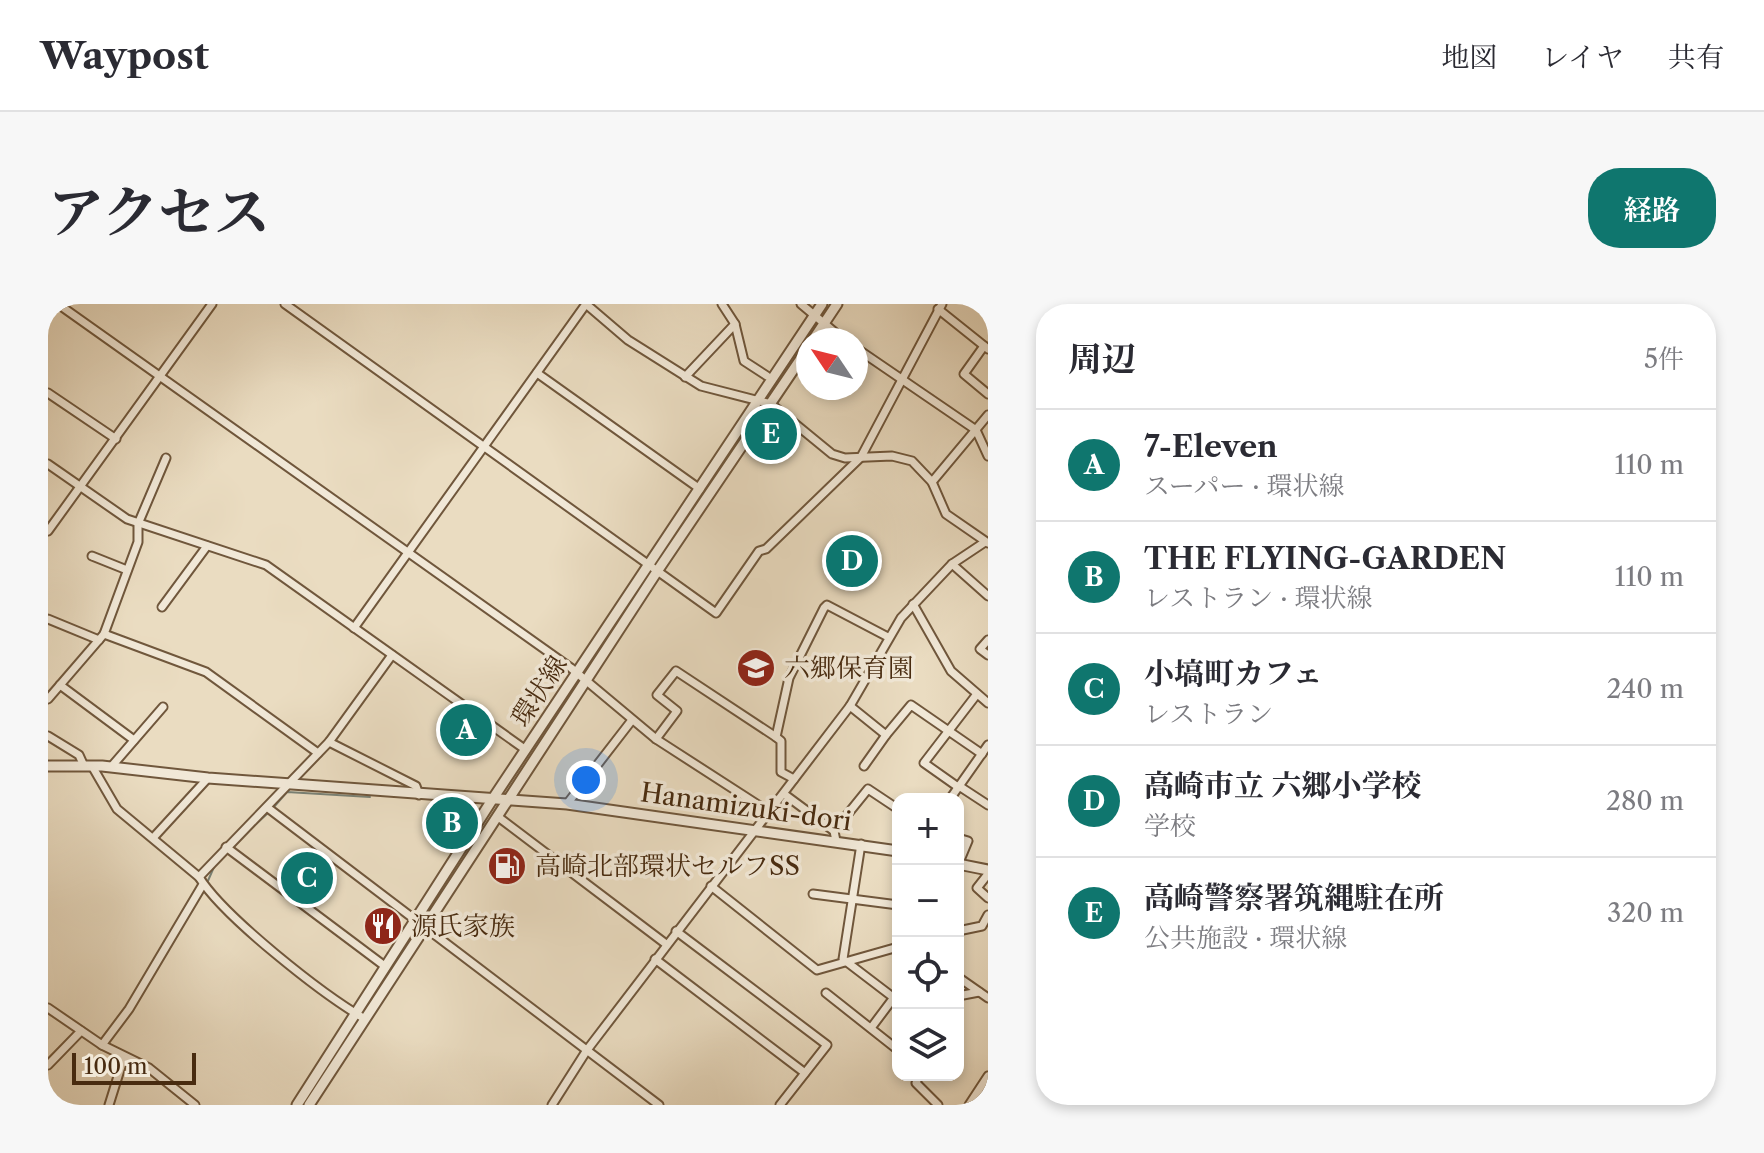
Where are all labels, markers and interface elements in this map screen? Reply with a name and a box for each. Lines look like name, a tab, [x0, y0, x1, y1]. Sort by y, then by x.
text: Waypost	[40, 32, 209, 79]
text: 地図	[1441, 40, 1497, 74]
text: レイヤ	[1541, 40, 1624, 74]
text: 共有	[1668, 40, 1724, 74]
button: 経路	[1588, 168, 1716, 248]
text: アクセス	[48, 178, 270, 247]
north arrow	[796, 328, 868, 400]
text: 周辺	[1068, 338, 1136, 380]
text: 5件	[1644, 343, 1684, 375]
pin: E	[745, 404, 797, 464]
text: 7-Eleven	[1144, 428, 1278, 465]
text: A	[1084, 449, 1104, 481]
text: 110 m	[1615, 449, 1684, 481]
text: スーパー · 環状線	[1144, 470, 1345, 502]
pin: D	[826, 531, 878, 591]
text: THE FLYING-GARDEN	[1144, 540, 1506, 577]
text: B	[1084, 561, 1104, 593]
text: 110 m	[1615, 561, 1684, 593]
text: レストラン · 環状線	[1144, 582, 1372, 614]
school or university icon: 六郷保育園	[735, 647, 777, 689]
street label: 環状線	[504, 650, 574, 732]
place label: 六郷保育園	[784, 652, 914, 684]
text: 小塙町カフェ	[1144, 655, 1323, 692]
text: C	[1084, 673, 1104, 705]
text: 240 m	[1606, 673, 1684, 705]
text: レストラン	[1144, 698, 1273, 730]
pin: A	[440, 700, 492, 760]
your location	[566, 760, 606, 800]
text: 高崎市立 六郷小学校	[1144, 767, 1422, 804]
street label: Hanamizuki-dori	[638, 776, 854, 838]
text: D	[1083, 785, 1105, 817]
text: 280 m	[1606, 785, 1684, 817]
pin: B	[426, 793, 478, 853]
map controls	[892, 793, 964, 1081]
button: +	[892, 793, 964, 865]
text: 学校	[1144, 810, 1196, 842]
fuel station icon: 高崎北部環状セルフSS	[486, 845, 528, 887]
pin: C	[281, 848, 333, 908]
place label: 高崎北部環状セルフSS	[535, 850, 800, 882]
button: −	[892, 865, 964, 937]
text: 高崎警察署筑縄駐在所	[1144, 879, 1444, 916]
text: E	[1085, 897, 1103, 929]
text: 320 m	[1607, 897, 1684, 929]
restaurant icon: 源氏家族	[362, 905, 404, 947]
place label: 源氏家族	[411, 910, 515, 942]
text: 公共施設 · 環状線	[1144, 922, 1347, 954]
button: locate	[892, 937, 964, 1009]
button: layers	[892, 1009, 964, 1081]
scale bar	[72, 1049, 196, 1085]
text: 100 m	[84, 1053, 147, 1080]

